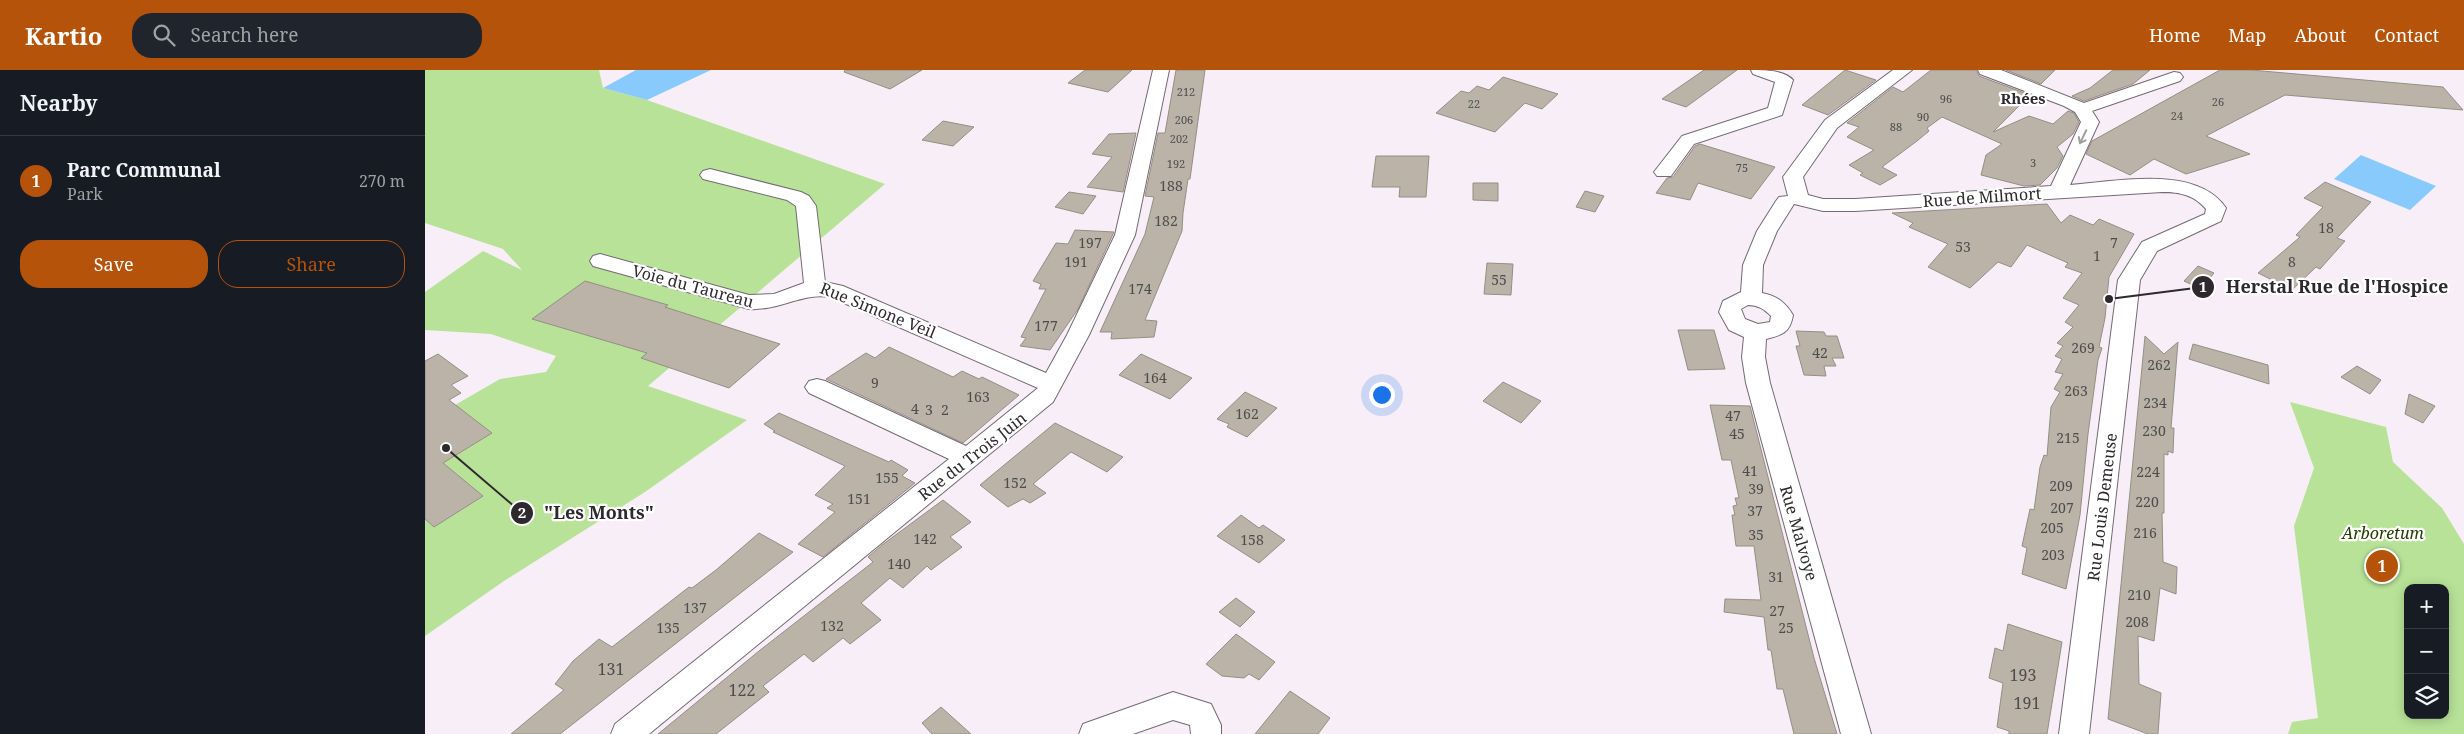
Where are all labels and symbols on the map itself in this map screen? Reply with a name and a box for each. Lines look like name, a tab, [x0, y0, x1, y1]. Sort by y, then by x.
house number: 212	[1177, 84, 1195, 99]
district label: Rhées	[2000, 88, 2046, 108]
house number: 96	[1940, 91, 1952, 106]
house number: 26	[2212, 94, 2224, 109]
house number: 22	[1468, 96, 1480, 111]
house number: 24	[2171, 108, 2183, 123]
house number: 90	[1917, 109, 1929, 124]
house number: 206	[1175, 112, 1193, 127]
house number: 88	[1890, 119, 1902, 134]
one-way arrow	[2078, 129, 2087, 144]
house number: 202	[1170, 131, 1188, 146]
house number: 3	[2030, 155, 2036, 170]
house number: 192	[1167, 156, 1185, 171]
house number: 75	[1736, 160, 1748, 175]
house number: 188	[1159, 176, 1183, 195]
street label: Rue de Milmort	[1922, 182, 2042, 212]
house number: 182	[1154, 211, 1178, 230]
house number: 18	[2318, 218, 2334, 237]
house number: 197	[1078, 233, 1102, 252]
house number: 7	[2110, 233, 2118, 252]
house number: 53	[1955, 237, 1971, 256]
house number: 1	[2093, 246, 2101, 265]
house number: 191	[1064, 252, 1088, 271]
house number: 8	[2288, 252, 2296, 271]
street label: Voie du Taureau	[630, 259, 756, 313]
house number: 55	[1491, 270, 1507, 289]
callout: Herstal Rue de l'Hospice	[2190, 270, 2458, 303]
text: Herstal Rue de l'Hospice	[2226, 274, 2448, 298]
text: 1	[2199, 276, 2207, 296]
street label: Rue Simone Veil	[817, 277, 939, 343]
house number: 174	[1128, 279, 1152, 298]
house number: 177	[1034, 316, 1058, 335]
house number: 269	[2071, 338, 2095, 357]
house number: 42	[1812, 343, 1828, 362]
house number: 262	[2147, 355, 2171, 374]
house number: 164	[1143, 368, 1167, 387]
house number: 9	[871, 373, 879, 392]
house number: 263	[2064, 381, 2088, 400]
your location	[1369, 382, 1395, 408]
house number: 163	[966, 387, 990, 406]
house number: 234	[2143, 393, 2167, 412]
house number: 4	[911, 399, 919, 418]
house number: 3	[925, 400, 933, 419]
house number: 2	[941, 400, 949, 419]
house number: 162	[1235, 404, 1259, 423]
house number: 47	[1725, 406, 1741, 425]
street label: Rue du Trois Juin	[913, 407, 1031, 505]
house number: 230	[2142, 421, 2166, 440]
house number: 45	[1729, 424, 1745, 443]
house number: 215	[2056, 428, 2080, 447]
street label: Rue Louis Demeuse	[2082, 432, 2122, 582]
house number: 41	[1742, 461, 1758, 480]
house number: 224	[2136, 462, 2160, 481]
house number: 155	[875, 468, 899, 487]
house number: 152	[1003, 473, 1027, 492]
house number: 209	[2049, 476, 2073, 495]
house number: 39	[1748, 479, 1764, 498]
street label: Rue Malvoye	[1775, 483, 1823, 583]
house number: 151	[847, 489, 871, 508]
house number: 220	[2135, 492, 2159, 511]
callout: "Les Monts"	[509, 496, 664, 529]
house number: 207	[2050, 498, 2074, 517]
text: "Les Monts"	[544, 500, 654, 524]
house number: 37	[1747, 501, 1763, 520]
text: 2	[518, 502, 526, 522]
house number: 205	[2040, 518, 2064, 537]
park label: Arboretum	[2341, 522, 2425, 544]
house number: 216	[2133, 523, 2157, 542]
house number: 35	[1748, 525, 1764, 544]
house number: 142	[913, 529, 937, 548]
house number: 158	[1240, 530, 1264, 549]
house number: 203	[2041, 545, 2065, 564]
pin: 1	[2366, 547, 2398, 585]
house number: 140	[887, 554, 911, 573]
house number: 31	[1768, 567, 1784, 586]
house number: 210	[2127, 585, 2151, 604]
house number: 137	[683, 598, 707, 617]
house number: 27	[1769, 601, 1785, 620]
house number: 208	[2125, 612, 2149, 631]
house number: 132	[820, 616, 844, 635]
house number: 135	[656, 618, 680, 637]
house number: 25	[1778, 618, 1794, 637]
house number: 131	[598, 658, 624, 680]
house number: 193	[2010, 664, 2036, 686]
house number: 122	[729, 679, 755, 701]
house number: 191	[2014, 692, 2040, 714]

